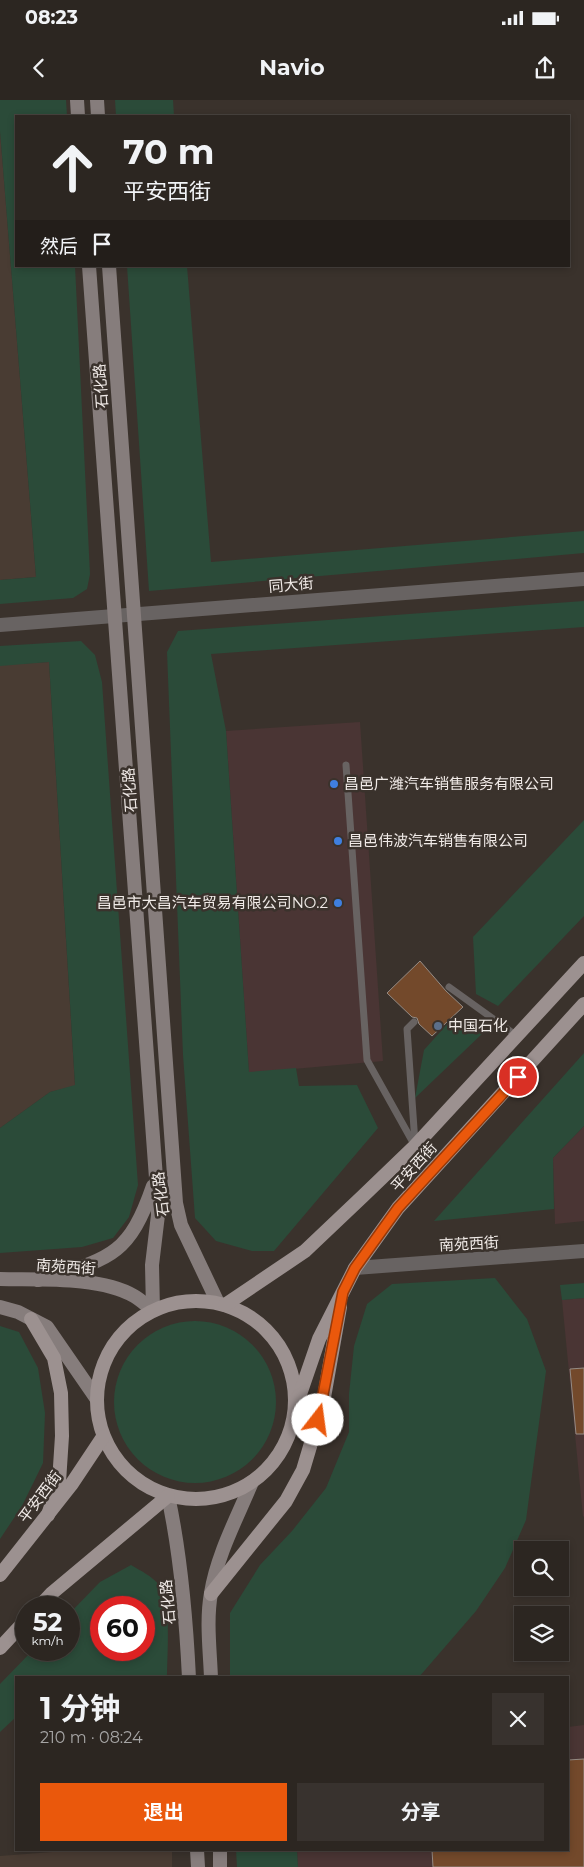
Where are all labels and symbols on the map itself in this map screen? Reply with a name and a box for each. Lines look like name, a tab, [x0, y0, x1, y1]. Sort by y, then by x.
street label: 石化路	[89, 363, 112, 409]
street label: 同大街	[268, 573, 314, 596]
street label: 石化路	[118, 767, 141, 813]
place label: 昌邑广潍汽车销售服务有限公司	[344, 774, 554, 793]
marker: 昌邑广潍汽车销售服务有限公司	[328, 778, 340, 790]
place label: 昌邑伟波汽车销售有限公司	[348, 831, 528, 850]
marker: 昌邑伟波汽车销售有限公司	[332, 835, 344, 847]
place label: 昌邑市大昌汽车贸易有限公司NO.2	[97, 893, 328, 912]
marker: 昌邑市大昌汽车贸易有限公司NO.2	[332, 897, 344, 909]
place label: 中国石化	[448, 1016, 508, 1035]
marker: 中国石化	[432, 1020, 444, 1032]
pin	[497, 1056, 539, 1098]
street label: 平安西街	[386, 1138, 441, 1195]
street label: 石化路	[148, 1171, 173, 1218]
street label: 南苑西街	[439, 1232, 499, 1255]
street label: 南苑西街	[35, 1255, 97, 1278]
position arrow	[291, 1393, 343, 1445]
street label: 平安西街	[14, 1467, 65, 1526]
street label: 石化路	[156, 1579, 179, 1625]
speed limit sign: 60	[90, 1596, 155, 1661]

